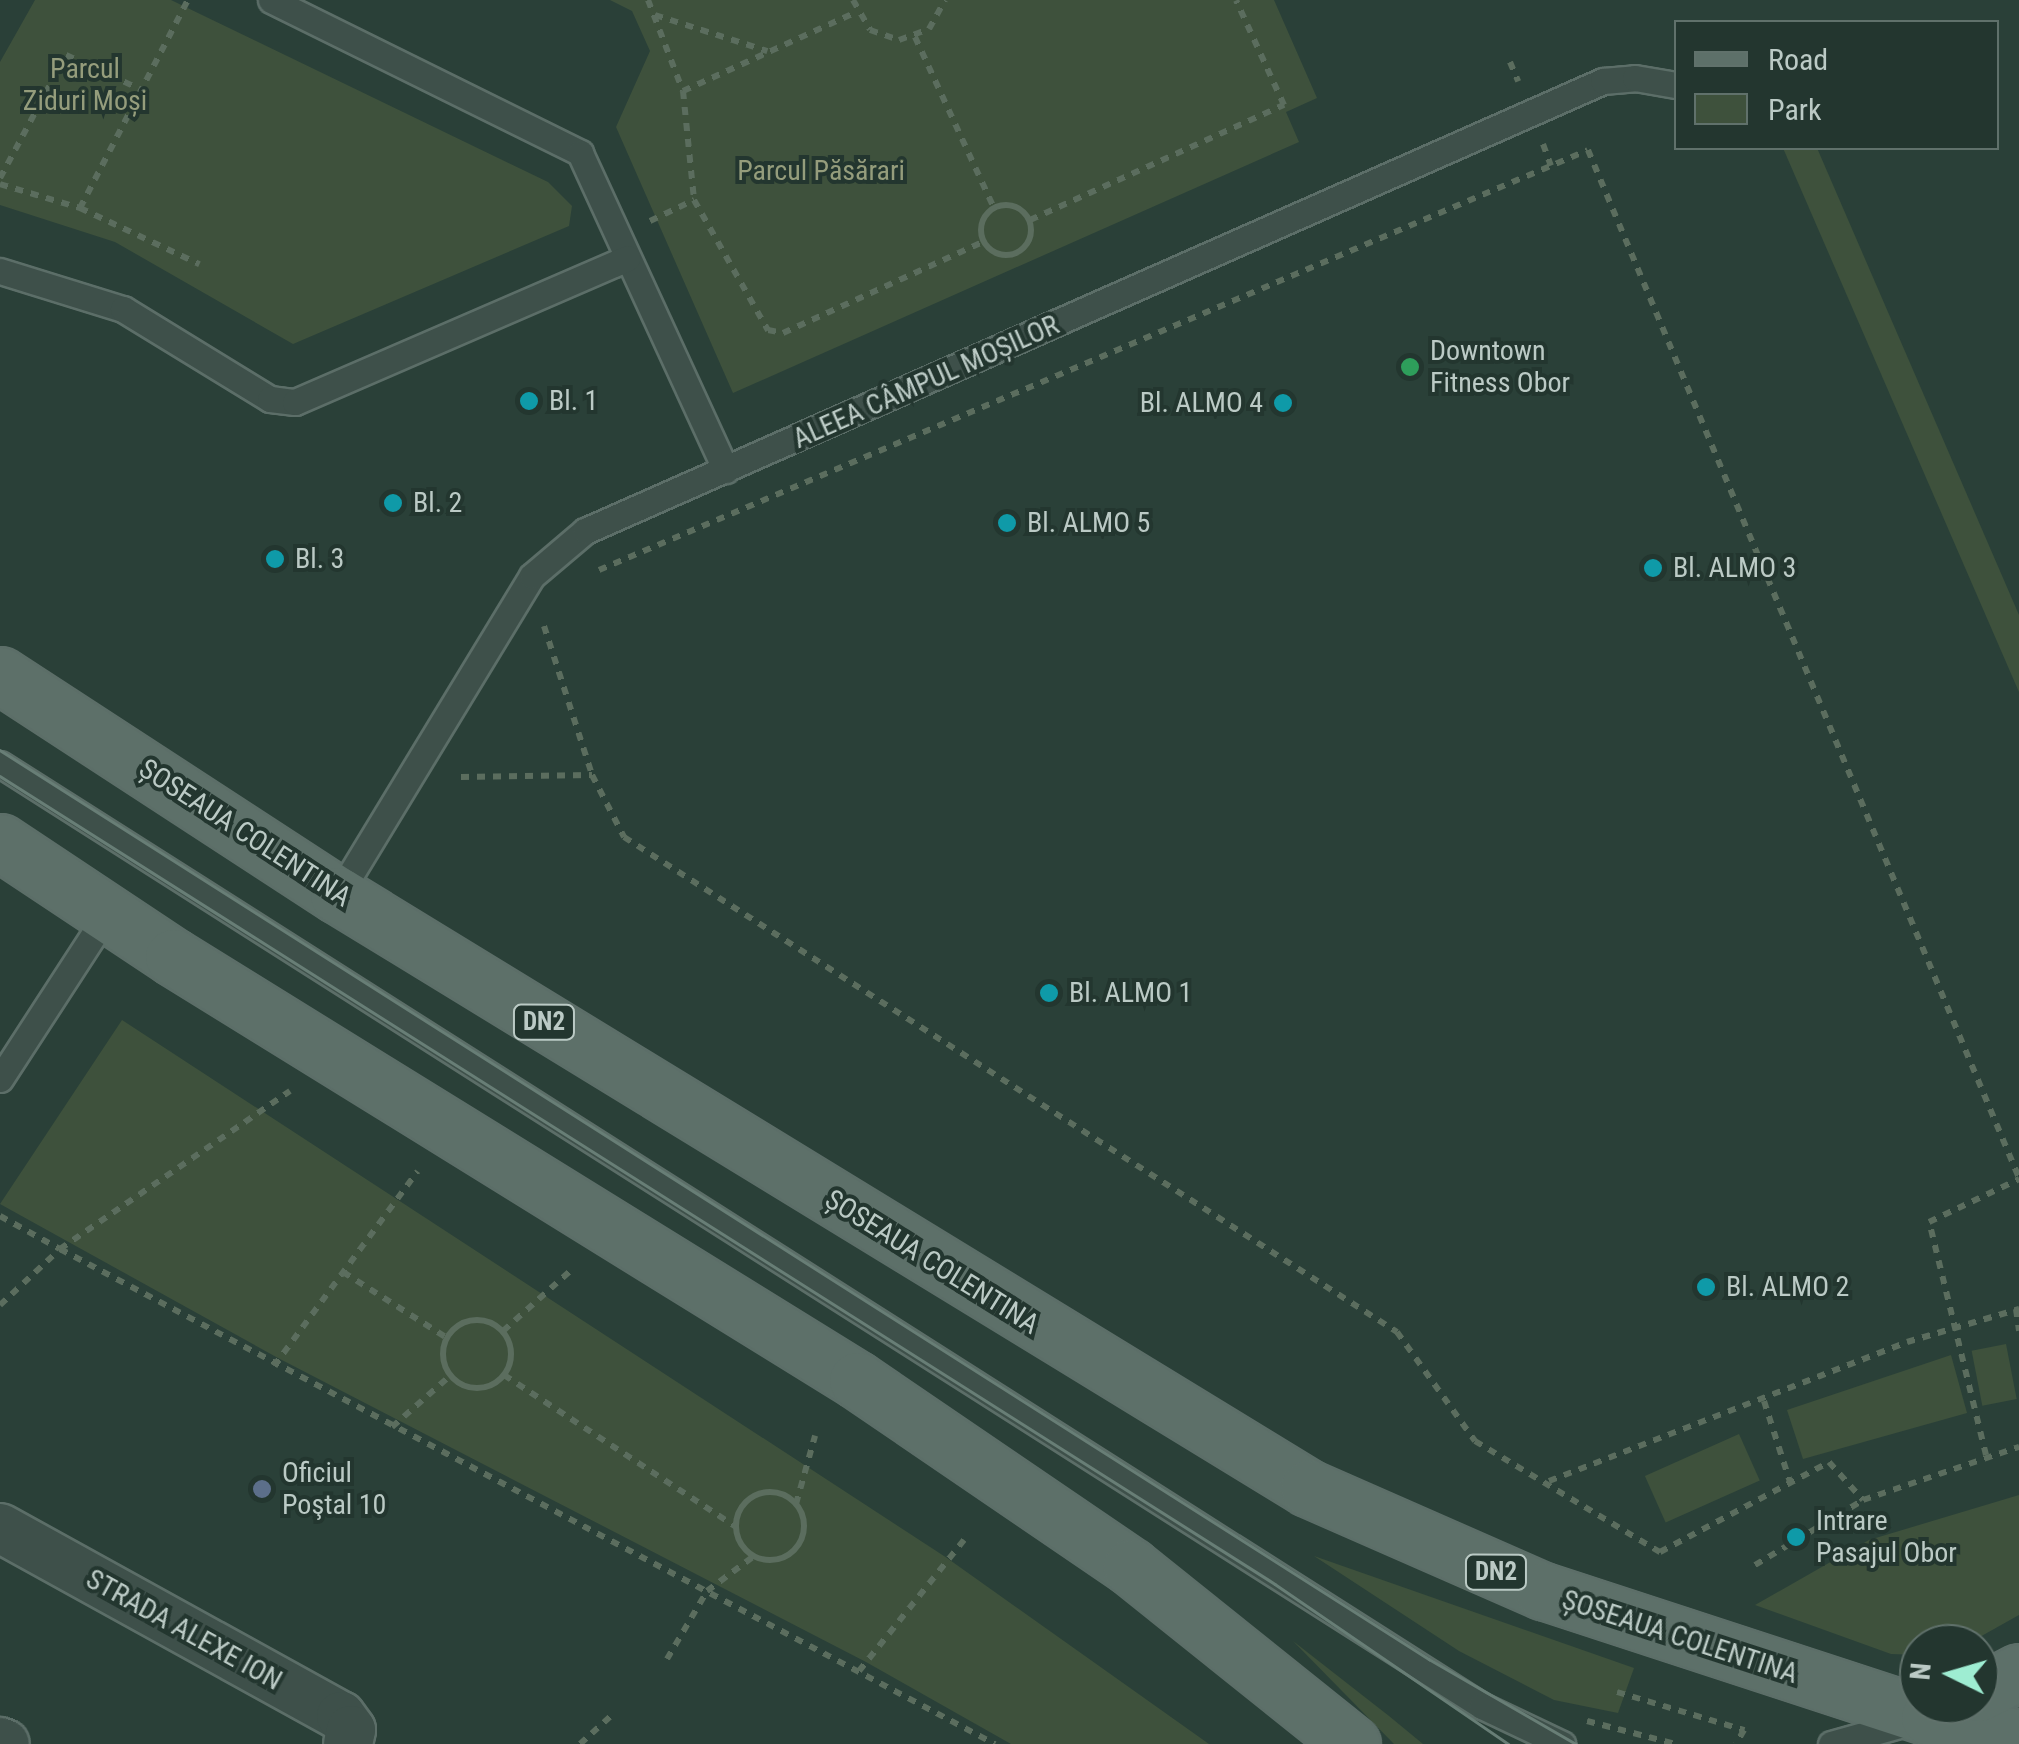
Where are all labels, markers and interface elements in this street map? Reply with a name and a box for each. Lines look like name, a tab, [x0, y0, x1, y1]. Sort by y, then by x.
legend	[1674, 20, 1999, 150]
text: Road	[1768, 42, 1828, 77]
park label: Parcul Ziduri Moși	[23, 52, 147, 118]
text: Park	[1768, 92, 1822, 127]
park label: Parcul Păsărari	[737, 154, 905, 188]
street label: ALEEA CÂMPUL MOȘILOR	[788, 308, 1064, 456]
place label: Downtown Fitness Obor	[1430, 334, 1570, 400]
marker: Downtown Fitness Obor	[1399, 356, 1421, 378]
place label: Bl. 1	[549, 384, 598, 418]
place label: Bl. ALMO 4	[1140, 386, 1263, 420]
marker: Bl. 1	[518, 390, 540, 412]
marker: Bl. ALMO 4	[1272, 392, 1294, 414]
place label: Bl. 2	[413, 486, 462, 520]
marker: Bl. 2	[382, 492, 404, 514]
place label: Bl. ALMO 5	[1027, 506, 1150, 540]
marker: Bl. ALMO 5	[996, 512, 1018, 534]
place label: Bl. 3	[295, 542, 344, 576]
marker: Bl. 3	[264, 548, 286, 570]
place label: Bl. ALMO 3	[1673, 551, 1796, 585]
marker: Bl. ALMO 3	[1642, 557, 1664, 579]
street label: ȘOSEAUA COLENTINA	[133, 752, 357, 914]
place label: Bl. ALMO 1	[1069, 976, 1192, 1010]
marker: Bl. ALMO 1	[1038, 982, 1060, 1004]
road number: DN2	[512, 1002, 576, 1042]
street label: ȘOSEAUA COLENTINA	[819, 1183, 1045, 1341]
place label: Bl. ALMO 2	[1726, 1270, 1849, 1304]
marker: Bl. ALMO 2	[1695, 1276, 1717, 1298]
place label: Oficiul Poştal 10	[282, 1456, 386, 1522]
marker: Oficiul Poştal 10	[251, 1478, 273, 1500]
place label: Intrare Pasajul Obor	[1816, 1504, 1957, 1570]
marker: Intrare Pasajul Obor	[1785, 1526, 1807, 1548]
road number: DN2	[1464, 1552, 1528, 1592]
street label: STRADA ALEXE ION	[80, 1562, 288, 1698]
street label: ȘOSEAUA COLENTINA	[1558, 1583, 1802, 1691]
north arrow	[1899, 1624, 1999, 1724]
text: N	[1903, 1662, 1938, 1681]

